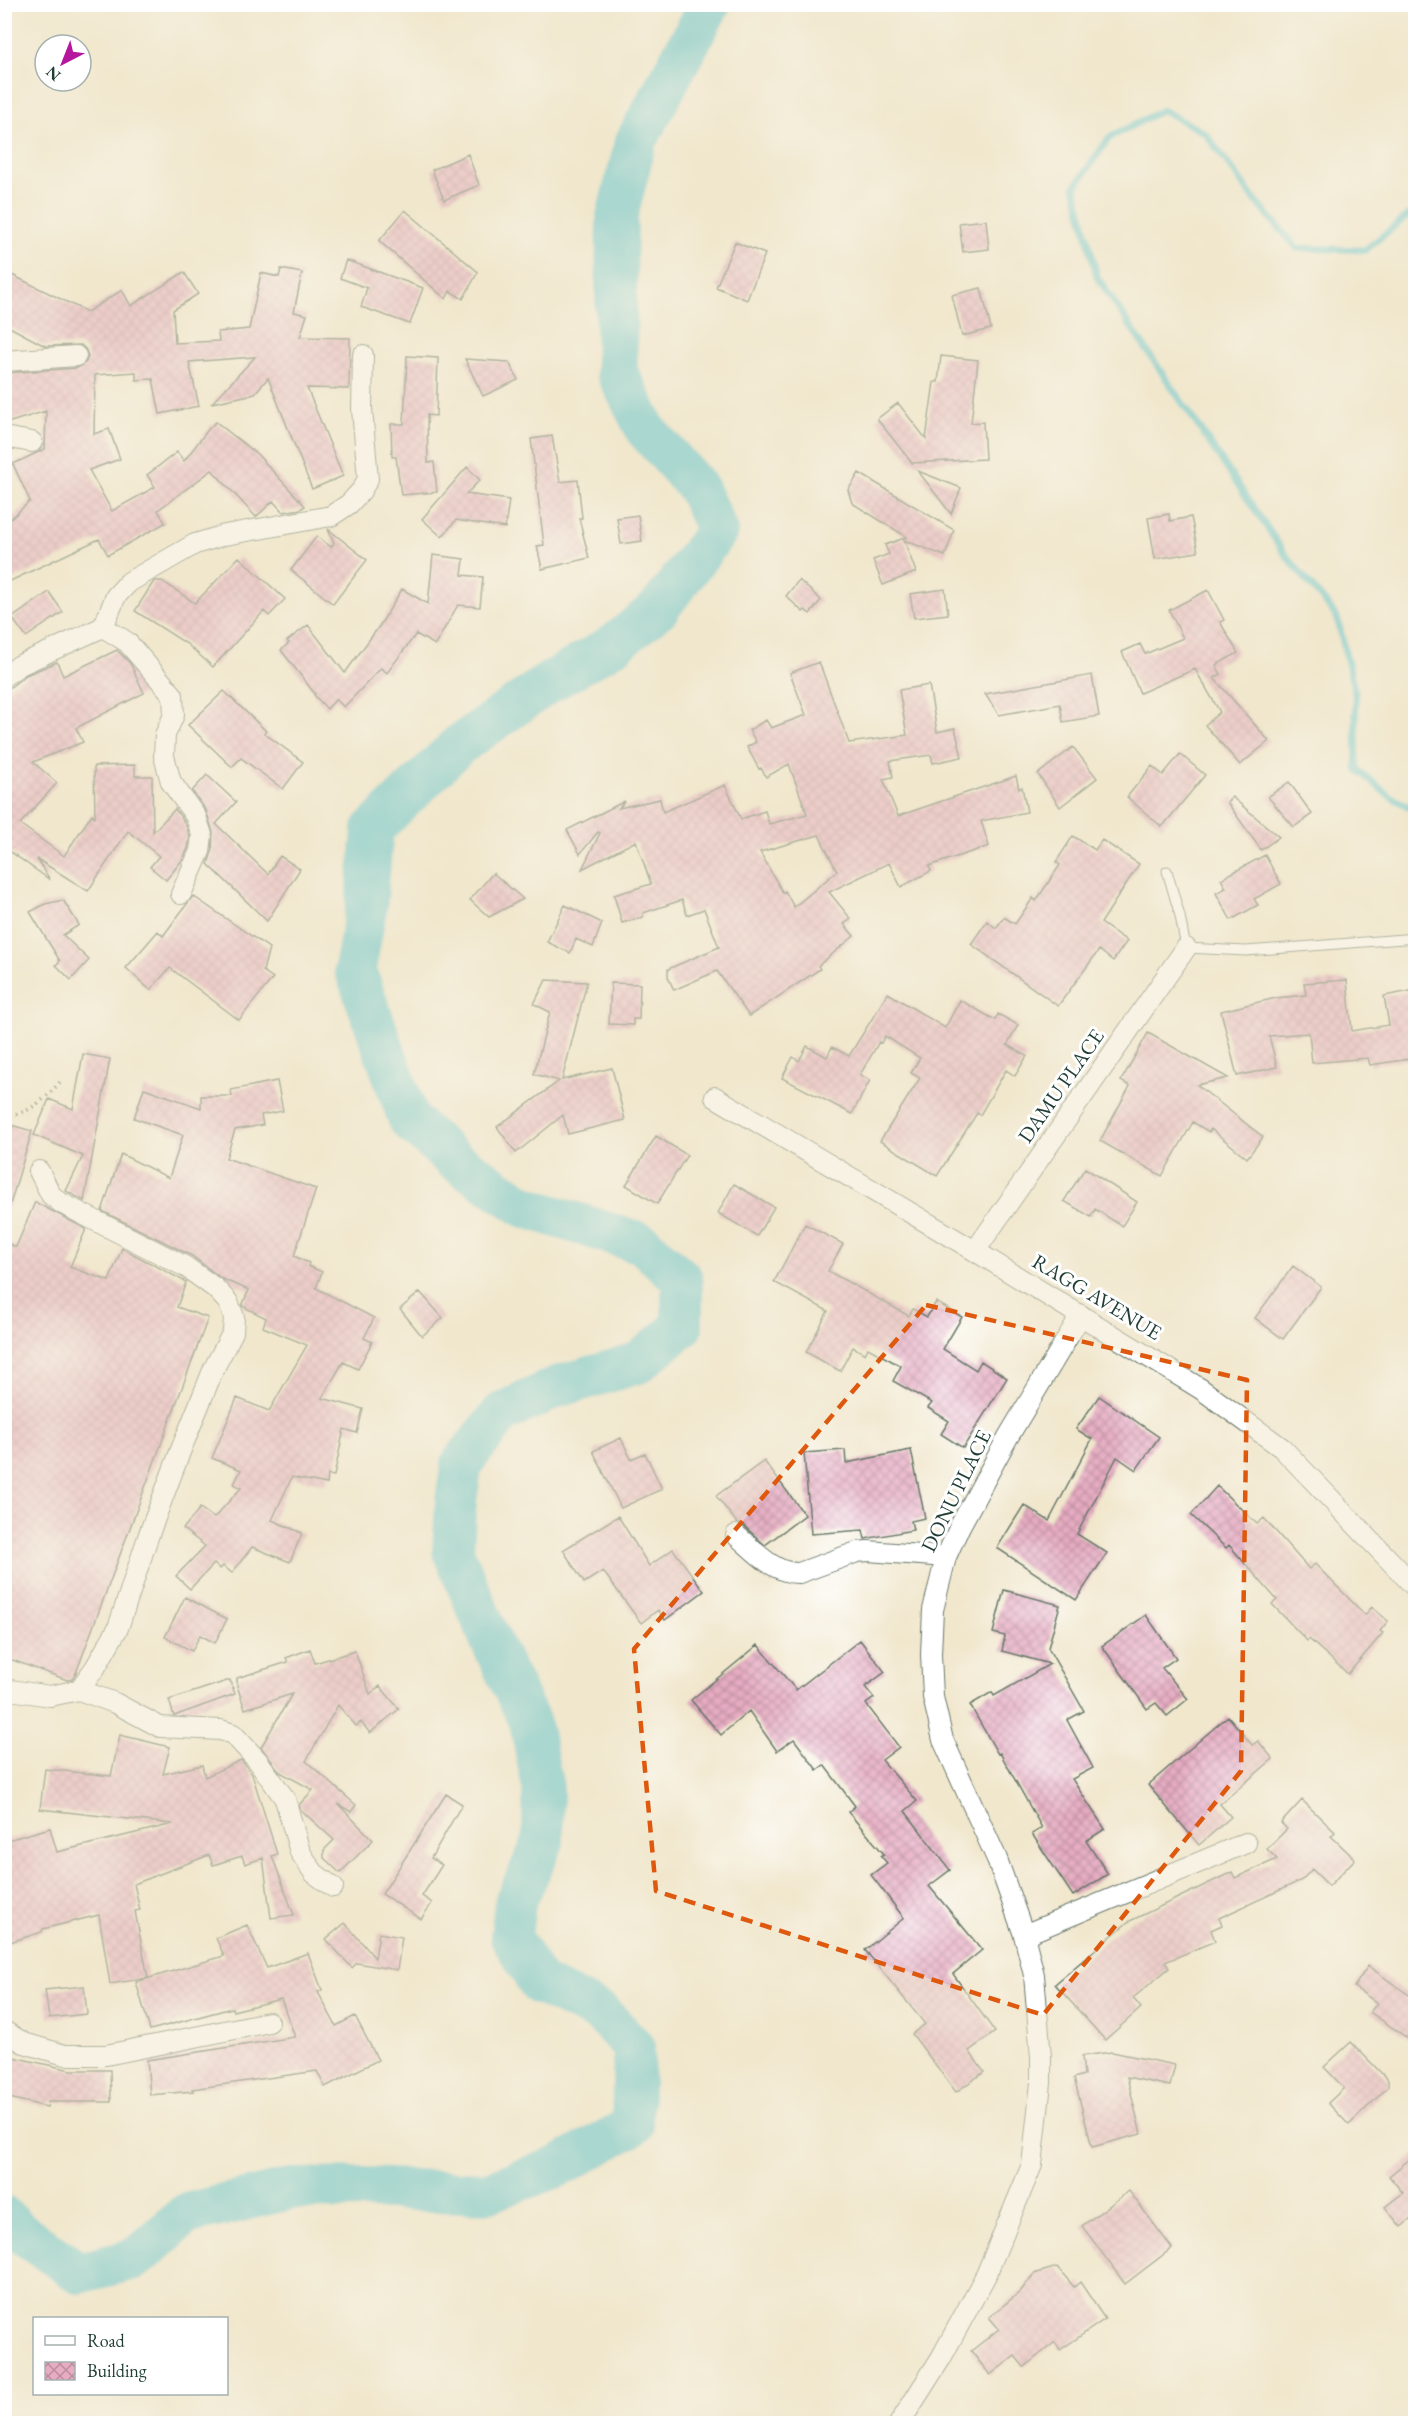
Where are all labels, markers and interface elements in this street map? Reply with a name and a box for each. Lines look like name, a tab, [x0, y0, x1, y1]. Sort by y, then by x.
north arrow	[33, 33, 93, 93]
text: N	[41, 62, 65, 86]
street label: DAMU PLACE	[1011, 1023, 1110, 1148]
street label: RAGG AVENUE	[1028, 1247, 1167, 1346]
street label: DONU PLACE	[914, 1425, 997, 1556]
legend	[33, 2317, 228, 2395]
text: Road	[87, 2329, 126, 2352]
text: Building	[87, 2359, 147, 2382]

